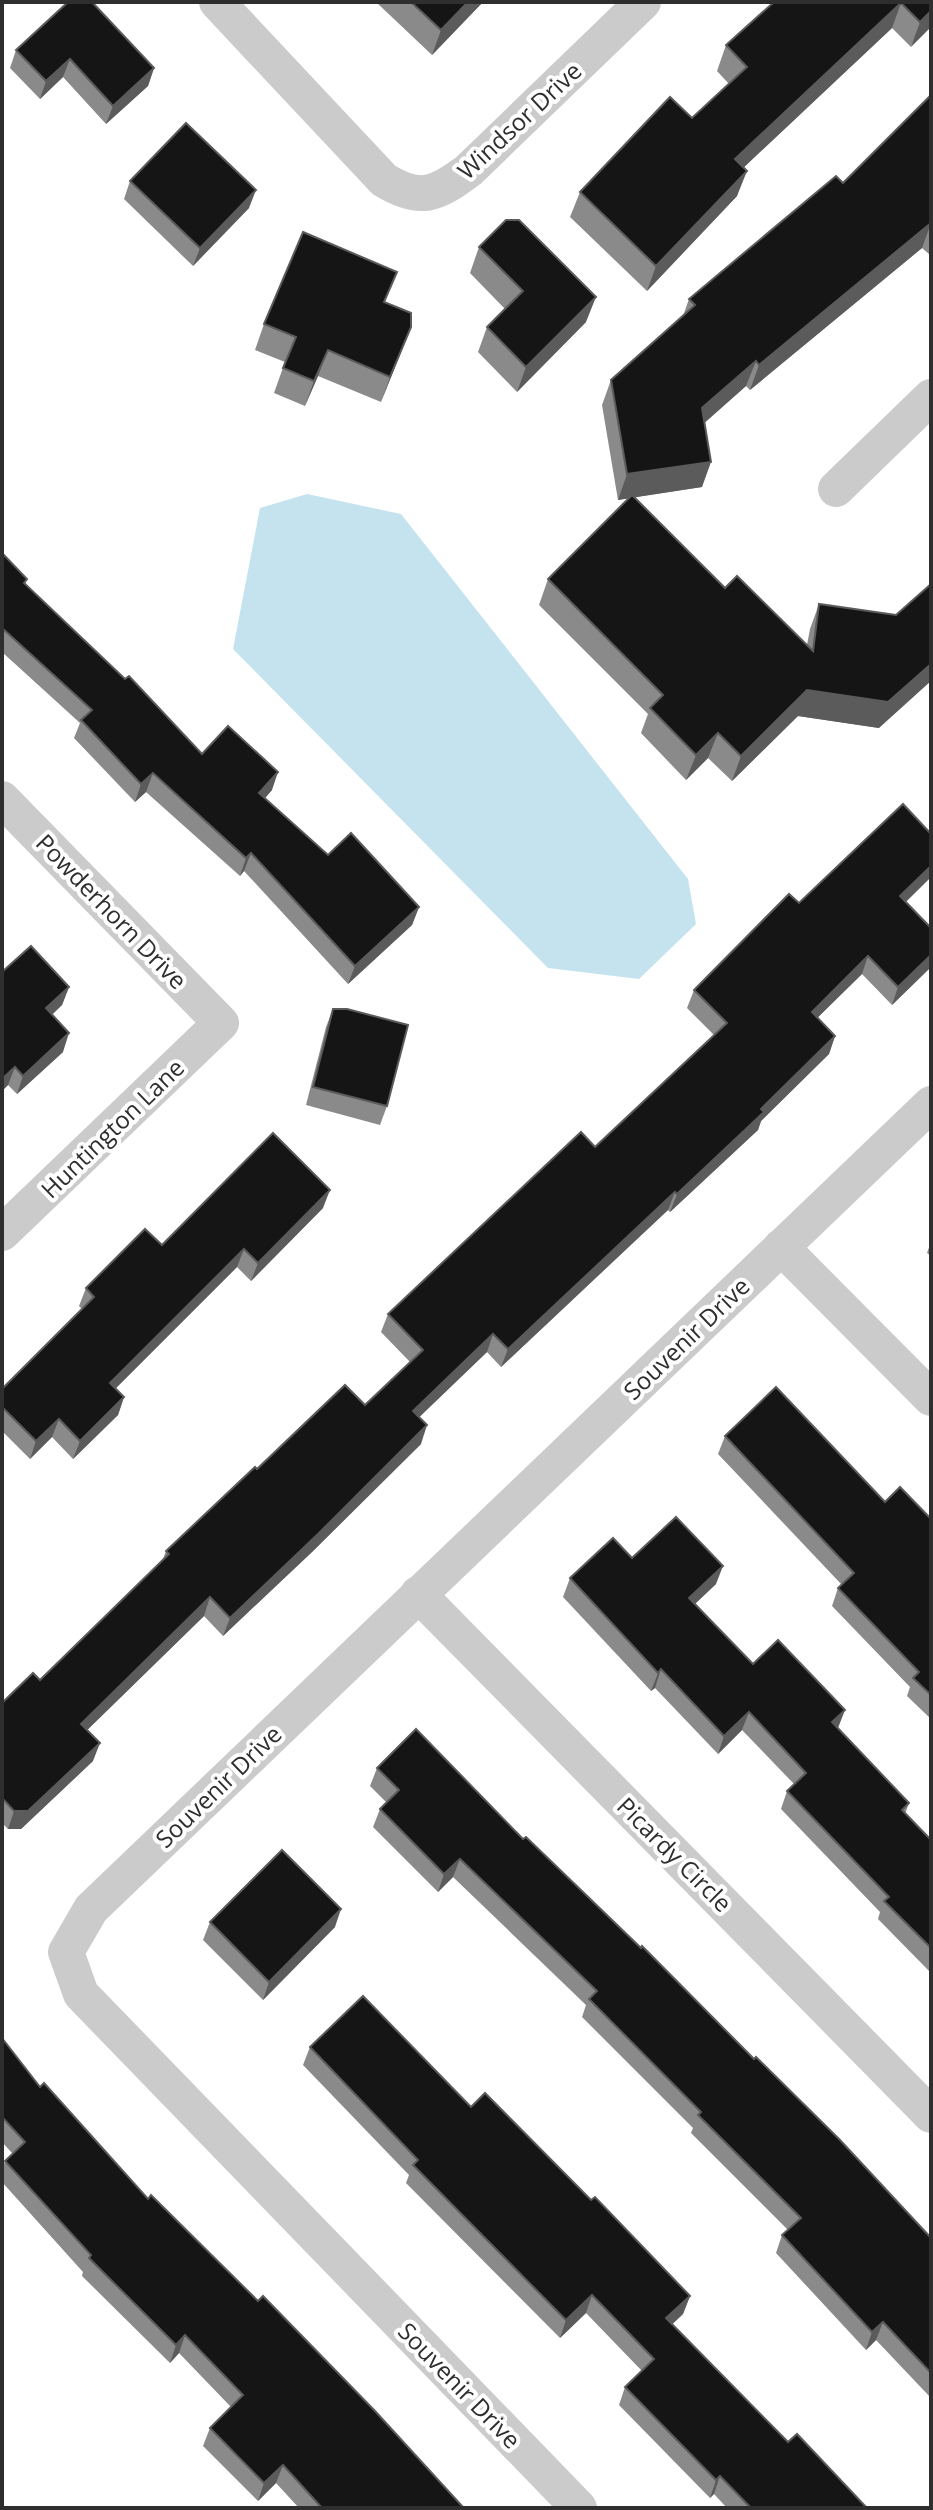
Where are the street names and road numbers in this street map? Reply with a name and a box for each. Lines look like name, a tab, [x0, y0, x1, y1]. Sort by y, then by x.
street label: Windsor Drive	[450, 54, 588, 186]
street label: Powderhorn Drive	[29, 826, 195, 996]
street label: Huntington Lane	[33, 1051, 191, 1205]
street label: Souvenir Drive	[616, 1269, 756, 1407]
street label: Souvenir Drive	[148, 1717, 288, 1855]
street label: Picardy Circle	[610, 1789, 740, 1919]
street label: Souvenir Drive	[391, 2315, 529, 2455]

